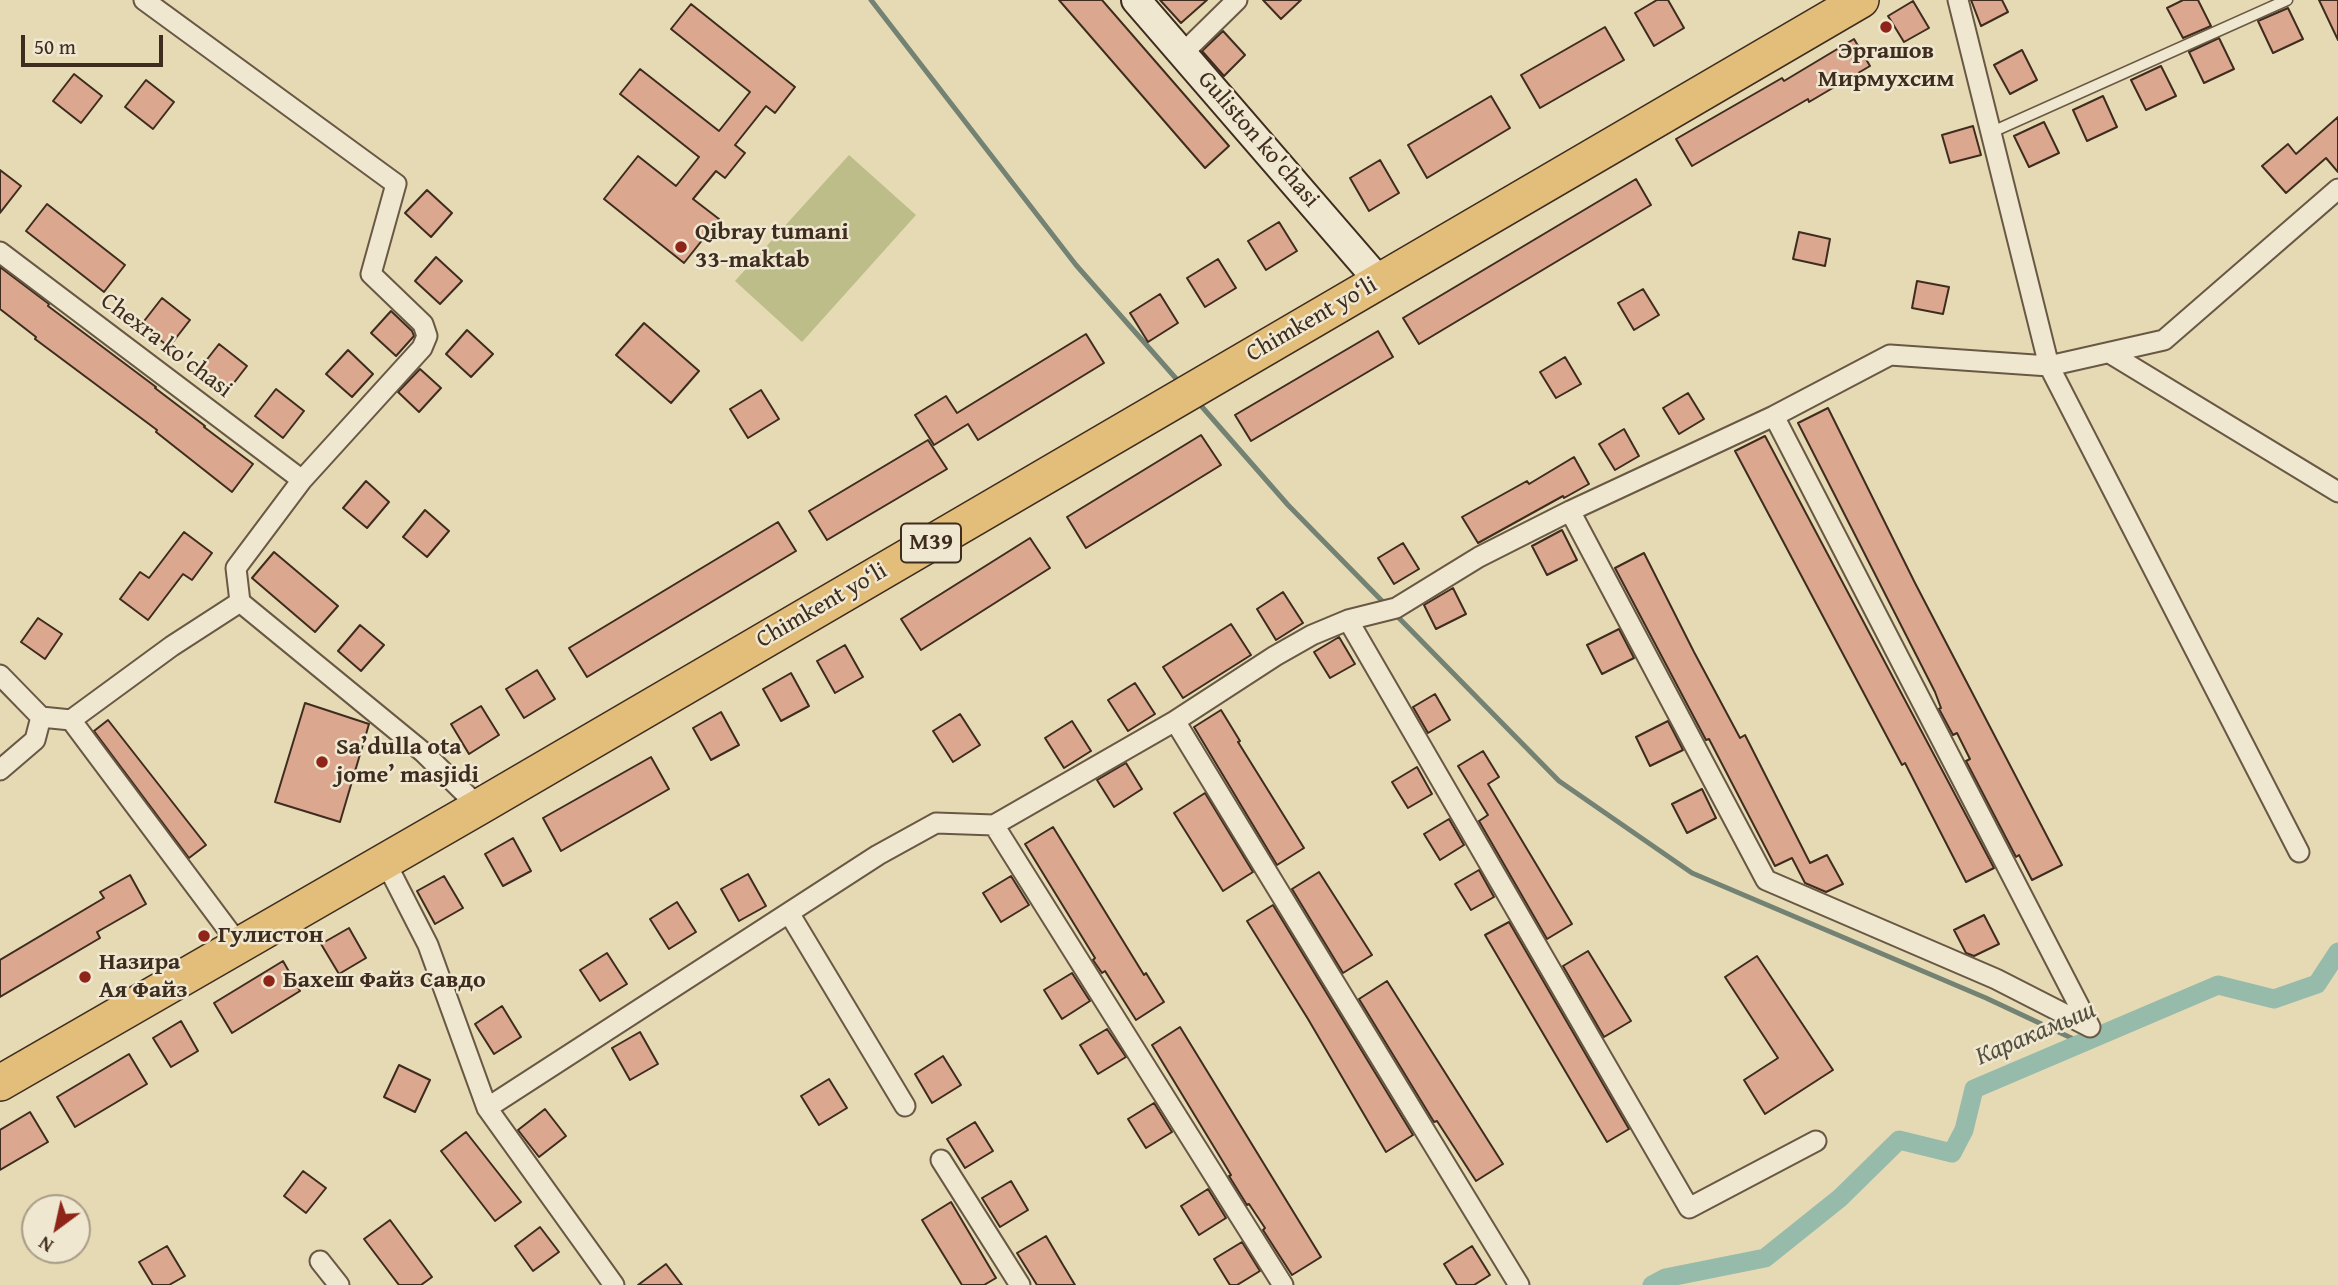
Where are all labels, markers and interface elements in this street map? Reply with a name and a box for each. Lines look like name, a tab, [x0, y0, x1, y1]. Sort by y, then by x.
marker: Эргашов Мирмухсим	[1878, 19, 1894, 35]
scale bar	[24, 21, 166, 65]
text: 50 m	[34, 31, 76, 62]
place label: Эргашов Мирмухсим	[1818, 38, 1954, 94]
street label: Guliston ko'chasi	[1191, 66, 1325, 214]
place label: Qibray tumani 33-maktab	[695, 219, 849, 275]
marker: Qibray tumani 33-maktab	[673, 239, 689, 255]
street label: Chimkent yo‘li	[1242, 271, 1382, 369]
street label: Chexra ko'chasi	[94, 287, 238, 405]
road number: M39	[901, 524, 961, 562]
street label: Chimkent yo‘li	[752, 557, 892, 655]
place label: Sa’dulla ota jome’ masjidi	[336, 734, 479, 790]
marker: Sa’dulla ota jome’ masjidi	[314, 754, 330, 770]
place label: Гулистон	[218, 922, 323, 950]
marker: Гулистон	[196, 928, 212, 944]
place label: Назира Ая Файз	[99, 949, 188, 1005]
place label: Бахеш Файз Савдо	[283, 967, 486, 995]
marker: Назира Ая Файз	[77, 969, 93, 985]
marker: Бахеш Файз Савдо	[261, 973, 277, 989]
water label: Каракамыш	[1971, 995, 2101, 1073]
north arrow	[21, 1194, 91, 1264]
text: N	[33, 1230, 59, 1260]

